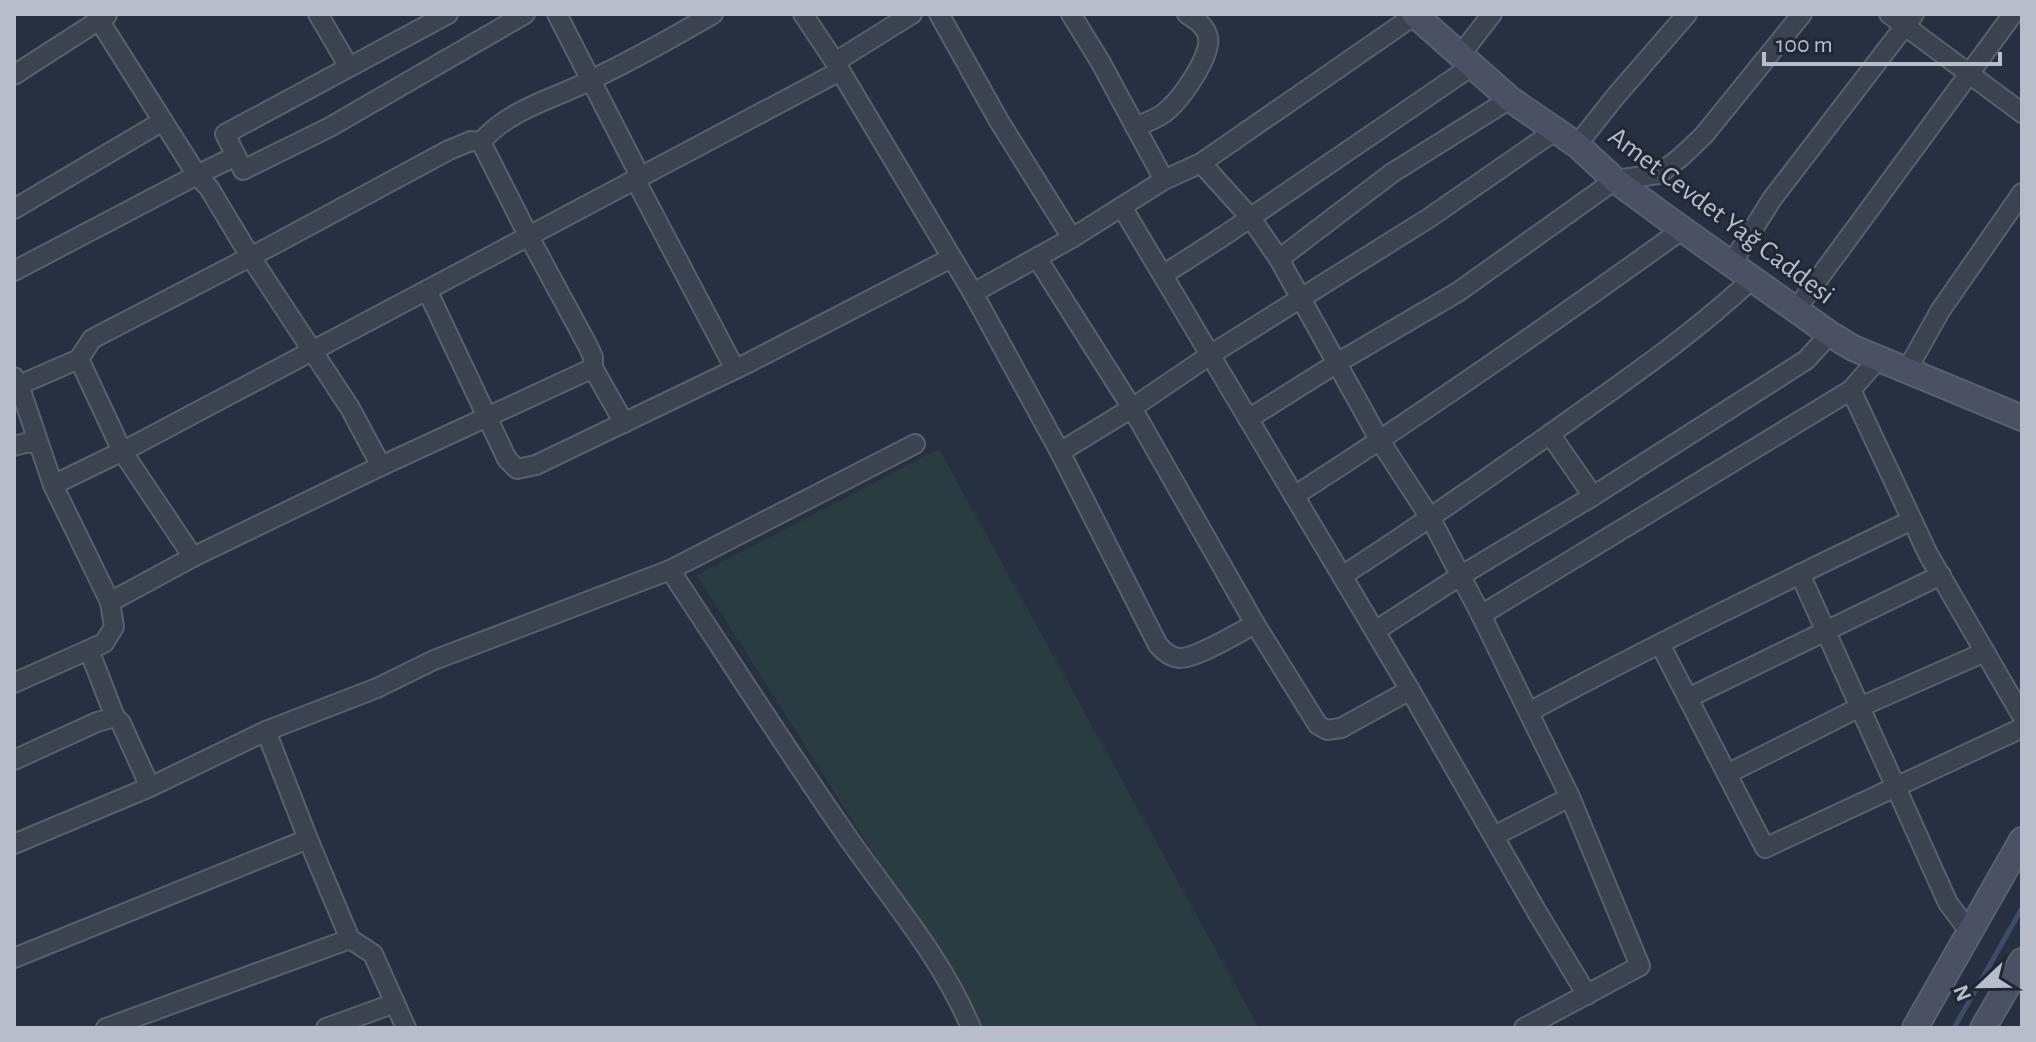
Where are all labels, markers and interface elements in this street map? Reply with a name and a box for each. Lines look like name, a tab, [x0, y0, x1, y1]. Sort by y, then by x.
scale bar	[1764, 16, 2000, 66]
text: 100 m	[1776, 33, 1833, 57]
street label: Amet Cevdet Yağ Caddesi	[1603, 122, 1839, 310]
north arrow	[1940, 946, 2020, 1026]
text: N	[1949, 982, 1975, 1004]

